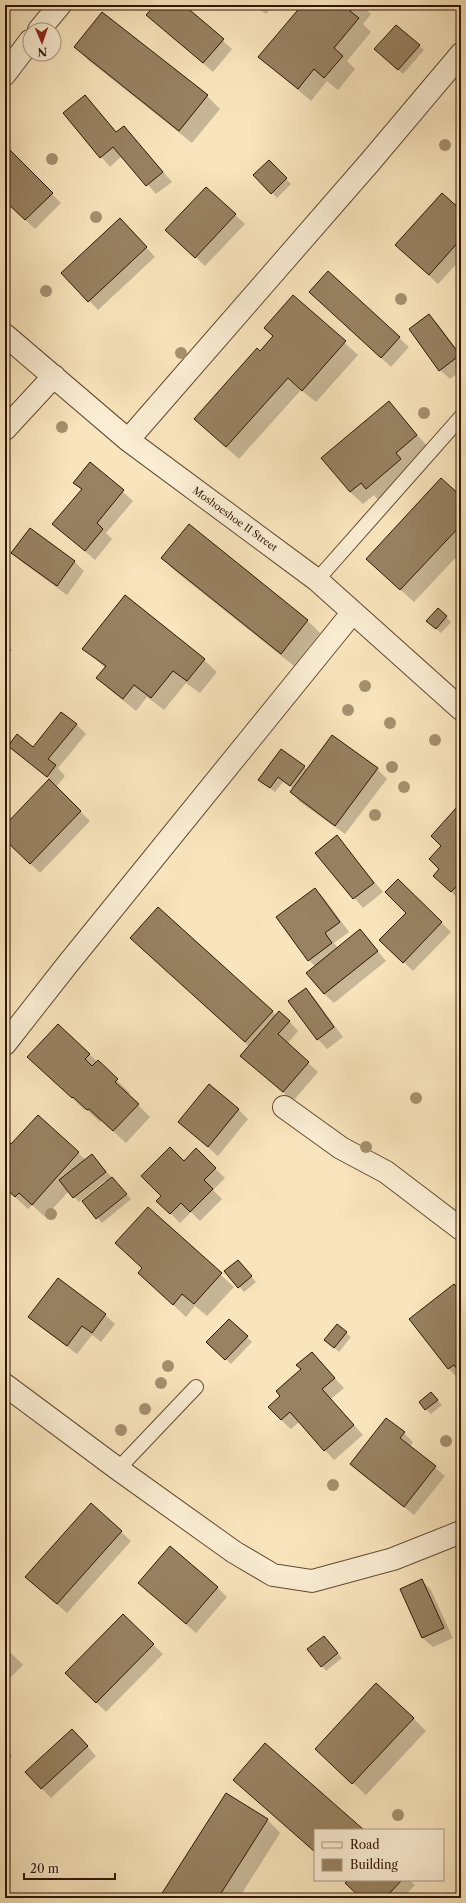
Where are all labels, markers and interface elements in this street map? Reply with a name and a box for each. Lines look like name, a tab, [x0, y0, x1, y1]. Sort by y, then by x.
north arrow	[22, 22, 62, 62]
text: N	[37, 45, 47, 59]
street label: Moshoeshoe II Street	[190, 484, 280, 554]
legend	[314, 1829, 444, 1881]
text: Road	[350, 1837, 380, 1852]
scale bar	[24, 1855, 115, 1881]
text: Building	[350, 1857, 398, 1872]
text: 20 m	[30, 1861, 59, 1876]

